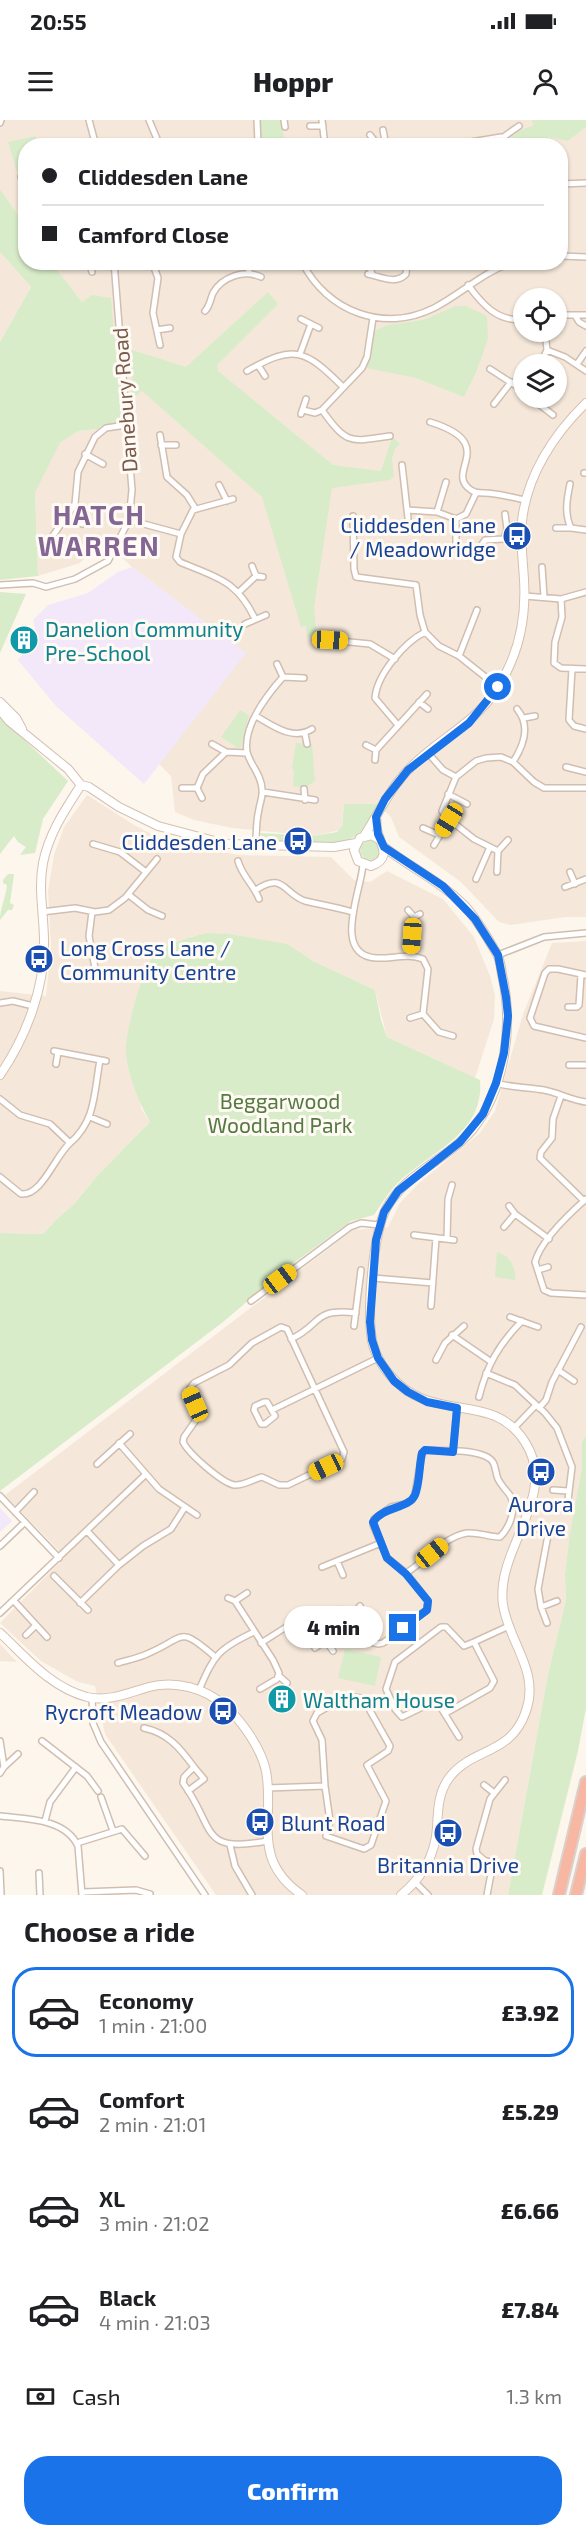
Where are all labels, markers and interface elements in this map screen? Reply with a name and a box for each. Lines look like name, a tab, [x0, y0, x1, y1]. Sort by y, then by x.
text: 20:55	[30, 8, 87, 34]
icon: menu	[24, 65, 57, 98]
text: Hoppr	[253, 65, 333, 97]
icon: person	[529, 65, 562, 98]
text: Cliddesden Lane	[78, 163, 248, 189]
text: Camford Close	[78, 221, 229, 247]
map controls	[513, 288, 567, 408]
button: locate	[513, 288, 567, 342]
street label: Danebury Road	[106, 327, 142, 473]
button: layers	[513, 354, 567, 408]
district label: HATCH WARREN	[38, 498, 160, 561]
place label: Cliddesden Lane / Meadowridge	[341, 512, 496, 561]
bus stop icon: Cliddesden Lane / Meadowridge	[501, 520, 533, 552]
place label: Danelion Community Pre-School	[45, 616, 243, 665]
building icon: Danelion Community Pre-School	[8, 624, 40, 656]
car	[312, 630, 348, 650]
route start	[484, 673, 511, 700]
car	[432, 800, 466, 840]
bus stop icon: Cliddesden Lane	[282, 825, 314, 857]
place label: Cliddesden Lane	[122, 829, 277, 854]
car	[402, 917, 422, 955]
place label: Long Cross Lane / Community Centre	[60, 935, 236, 984]
bus stop icon: Long Cross Lane / Community Centre	[23, 943, 55, 975]
park label: Beggarwood Woodland Park	[207, 1088, 353, 1137]
car	[260, 1261, 300, 1297]
car	[179, 1384, 211, 1424]
car	[306, 1451, 346, 1483]
bus stop icon: Aurora Drive	[525, 1456, 557, 1488]
place label: Aurora Drive	[508, 1491, 574, 1540]
car	[412, 1535, 452, 1571]
callout: 4 min	[283, 1607, 382, 1649]
route end	[389, 1614, 416, 1641]
text: 4 min	[307, 1615, 360, 1639]
building icon: Waltham House	[266, 1683, 298, 1715]
place label: Waltham House	[303, 1687, 455, 1712]
bus stop icon: Rycroft Meadow	[207, 1695, 239, 1727]
place label: Rycroft Meadow	[45, 1699, 202, 1724]
bus stop icon: Blunt Road	[244, 1806, 276, 1838]
place label: Blunt Road	[281, 1810, 385, 1835]
bus stop icon: Britannia Drive	[432, 1817, 464, 1849]
place label: Britannia Drive	[377, 1852, 519, 1877]
text: Choose a ride	[24, 1915, 195, 1947]
icon: car	[27, 1985, 81, 2039]
text: Economy	[99, 1987, 194, 2013]
text: £3.92	[502, 1999, 559, 2025]
text: 1 min · 21:00	[99, 2013, 207, 2037]
icon: car	[27, 2084, 81, 2138]
text: Comfort	[99, 2086, 184, 2112]
text: £5.29	[502, 2098, 559, 2124]
text: 2 min · 21:01	[99, 2112, 206, 2136]
icon: car	[27, 2183, 81, 2237]
text: XL	[99, 2185, 125, 2211]
text: £6.66	[501, 2197, 559, 2223]
text: 3 min · 21:02	[99, 2211, 210, 2235]
icon: car	[27, 2282, 81, 2336]
text: Black	[99, 2284, 156, 2310]
text: £7.84	[501, 2296, 559, 2322]
text: 4 min · 21:03	[99, 2310, 211, 2334]
icon: cash	[24, 2380, 57, 2413]
text: Cash	[72, 2383, 121, 2409]
text: 1.3 km	[506, 2384, 562, 2408]
button: Confirm	[24, 2456, 562, 2525]

